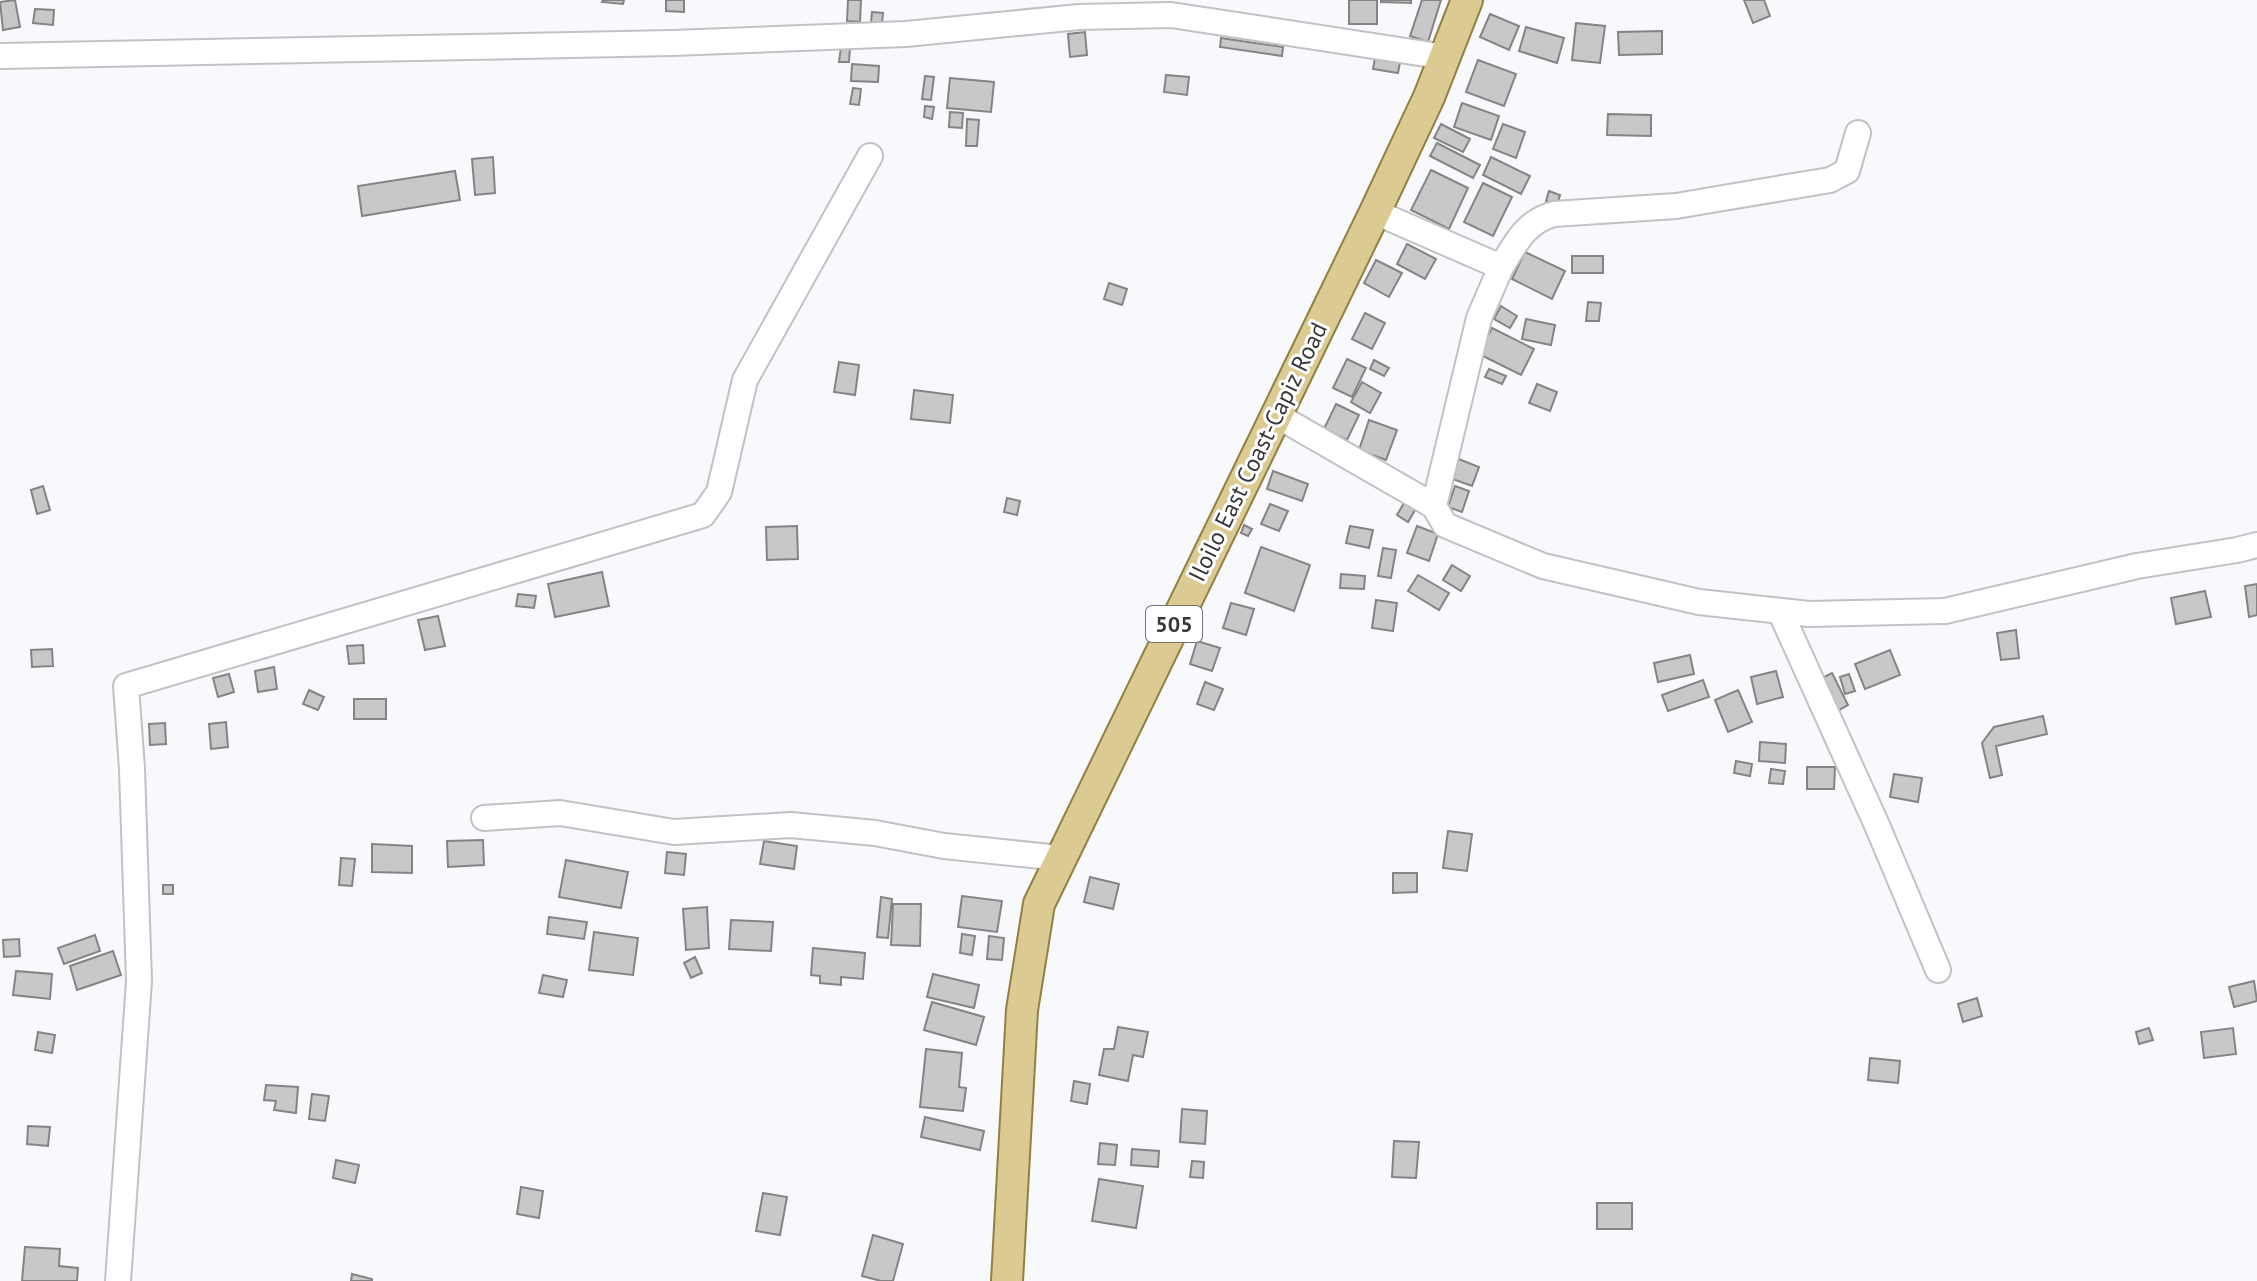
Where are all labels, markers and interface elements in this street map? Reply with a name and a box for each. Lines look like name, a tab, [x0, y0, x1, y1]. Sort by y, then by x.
street label: Iloilo East Coast-Capiz Road	[1181, 317, 1334, 586]
road number: 505	[1146, 606, 1202, 642]

